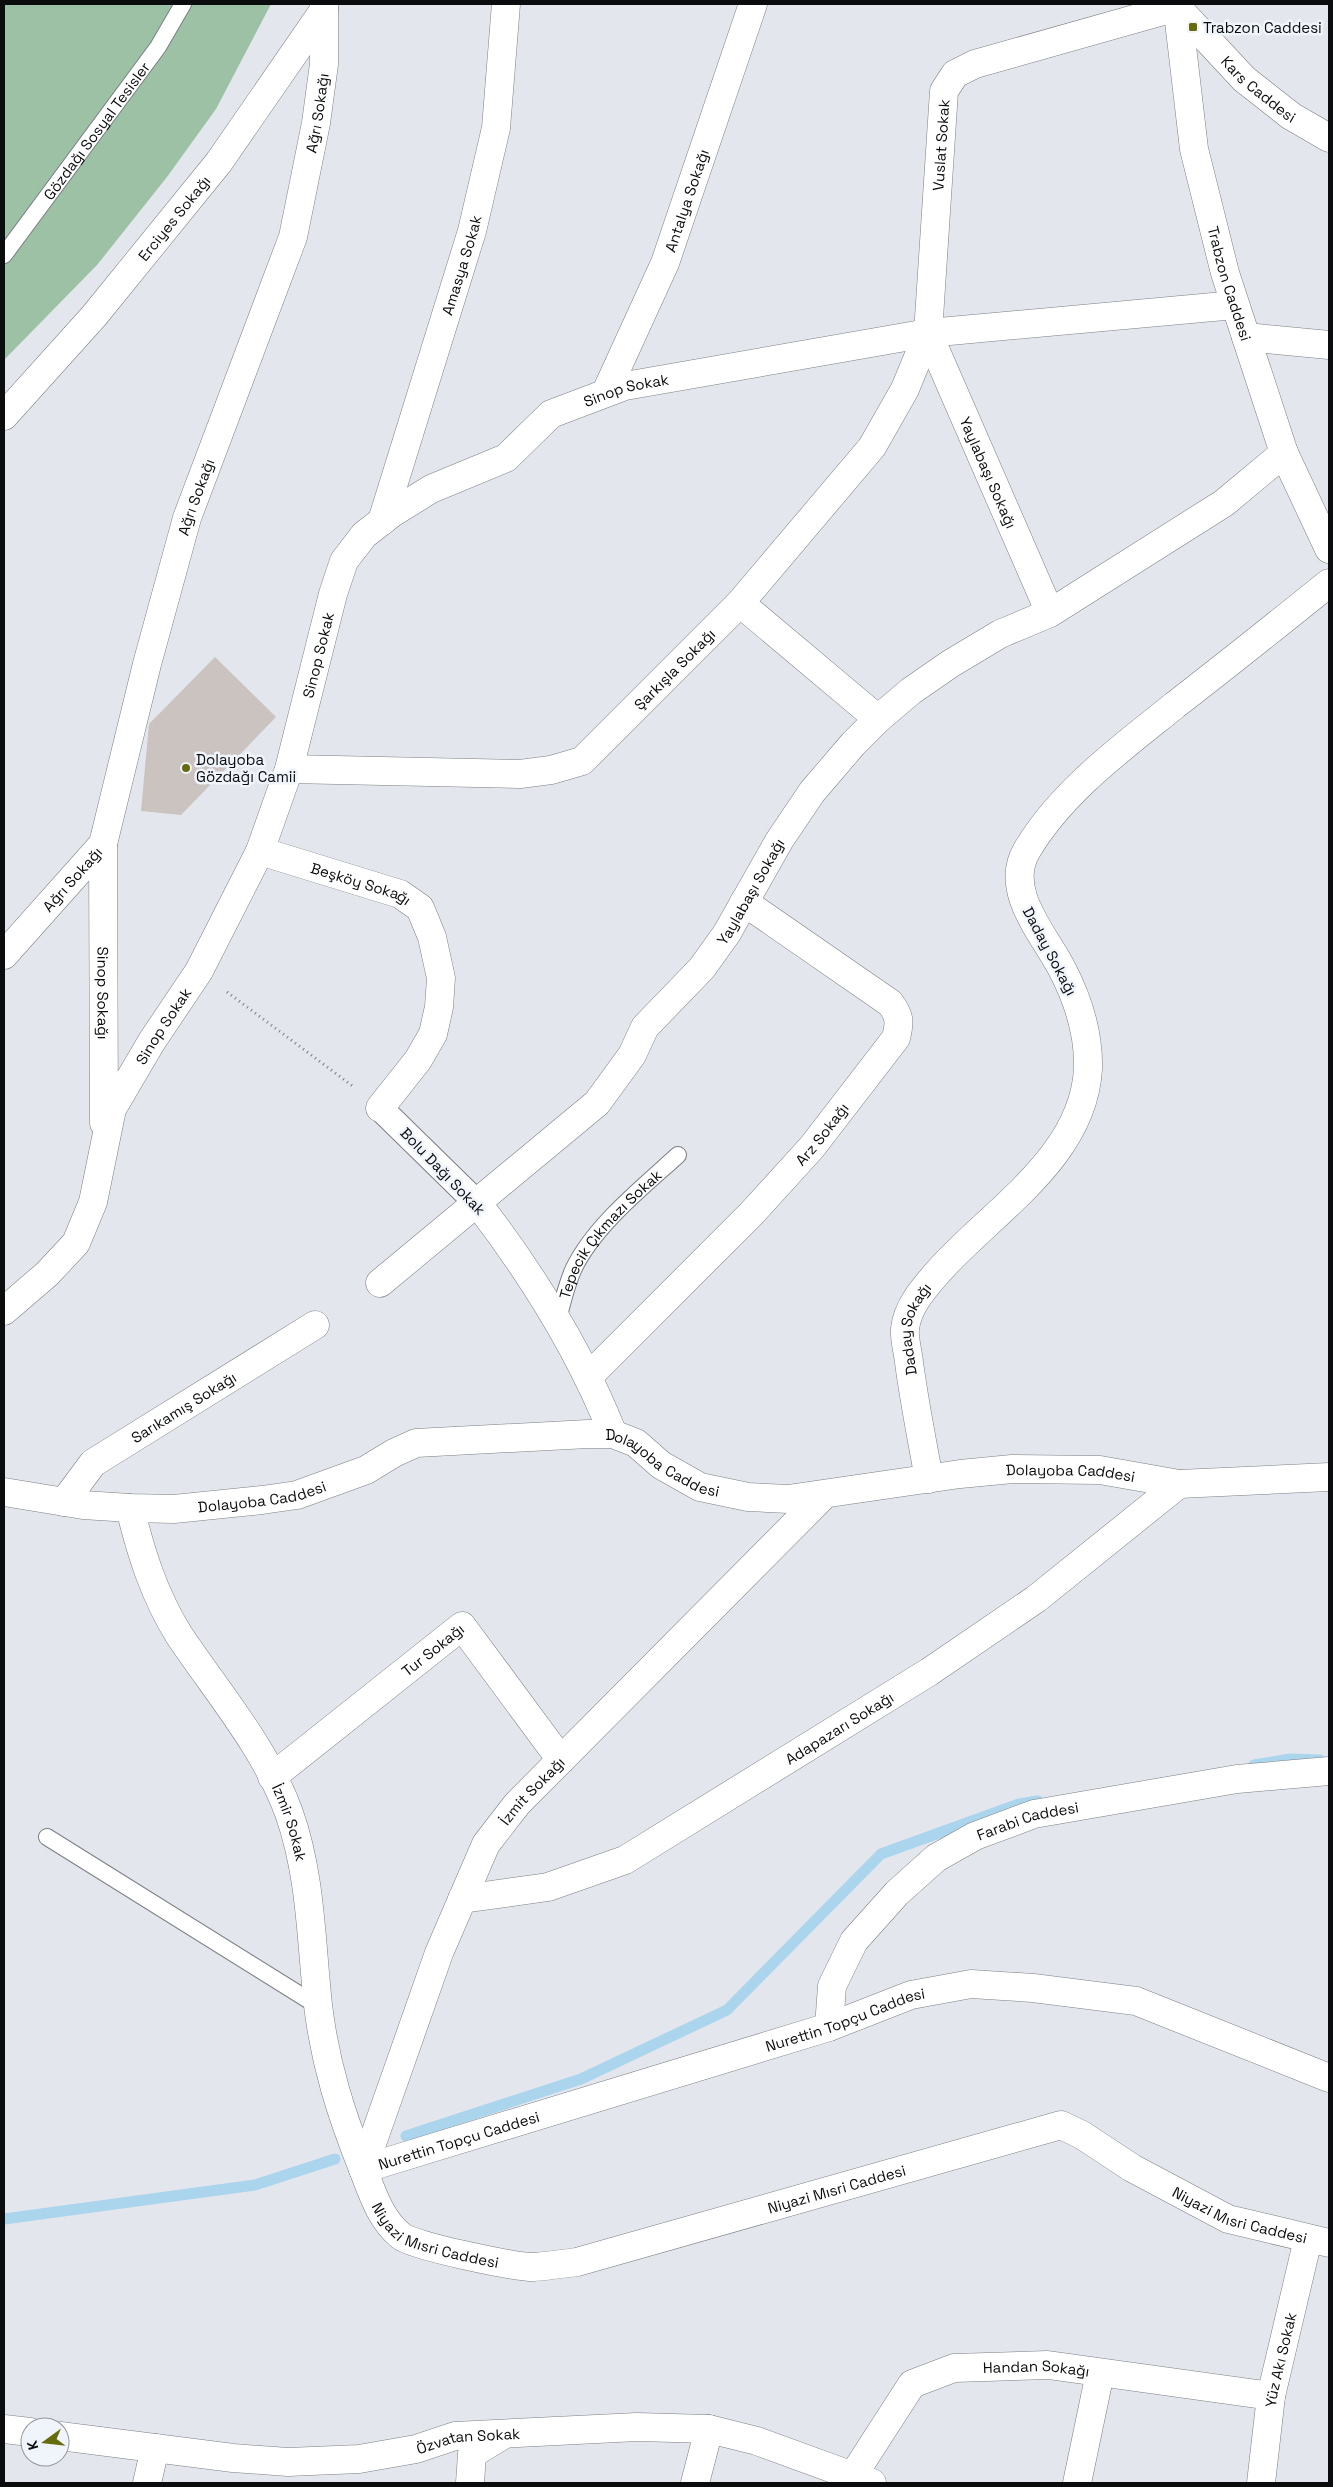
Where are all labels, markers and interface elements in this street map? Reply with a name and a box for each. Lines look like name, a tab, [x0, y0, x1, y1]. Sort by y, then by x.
place label: Trabzon Caddesi̇	[1203, 18, 1322, 37]
marker: Trabzon Caddesi̇	[1187, 21, 1199, 33]
street label: Kars Caddesi	[1217, 51, 1299, 126]
street label: Gözdağı Sosyal Tesisler	[39, 57, 154, 203]
street label: Ağrı Sokağı	[301, 72, 332, 155]
street label: Vuslat Sokak	[928, 99, 953, 192]
street label: Antalya Sokağı	[660, 146, 713, 254]
street label: Erciyes Sokağı	[133, 171, 214, 264]
street label: Amasya Sokak	[437, 213, 485, 317]
street label: Trabzon Caddesi	[1204, 224, 1256, 343]
street label: Sinop Sokak	[581, 369, 670, 410]
street label: Yaylabaşı Sokağı	[956, 414, 1021, 531]
street label: Ağrı Sokağı	[173, 456, 218, 538]
street label: Sinop Sokak	[298, 610, 338, 700]
street label: Şarkışla Sokağı	[629, 624, 719, 714]
place label: Dolayoba Gözdağı Camii	[196, 750, 296, 786]
marker: Dolayoba Gözdağı Camii	[180, 762, 192, 774]
street label: Yaylabaşı Sokağı	[712, 834, 788, 948]
street label: Ağrı Sokağı	[38, 843, 106, 915]
street label: Beşköy Sokağı	[308, 858, 415, 909]
street label: Daday Sokağı	[1019, 903, 1081, 999]
street label: Sinop Sokağı	[94, 946, 113, 1040]
street label: Sinop Sokak	[131, 984, 195, 1068]
street label: Arz Sokağı	[791, 1099, 852, 1169]
street label: Bolu Dağı Sokak	[396, 1123, 490, 1219]
street label: Tepecik Çıkmazı Sokak	[554, 1165, 665, 1301]
street label: Daday Sokağı	[895, 1278, 935, 1377]
street label: Sarıkamış Sokağı	[127, 1367, 239, 1447]
street label: Dolayoba Caddesi	[606, 1425, 721, 1500]
street label: Dolayoba Caddesi	[1005, 1459, 1137, 1486]
street label: Dolayoba Caddesi	[197, 1476, 328, 1516]
street label: Tur Sokağı	[397, 1619, 468, 1680]
street label: Adapazarı Sokağı	[781, 1687, 897, 1768]
street label: İzmit Sokağı	[495, 1752, 568, 1829]
street label: İzmir Sokak	[268, 1780, 311, 1863]
street label: Farabi Caddesi	[974, 1797, 1080, 1844]
street label: Nurettin Topçu Caddesi	[763, 1983, 926, 2055]
street label: Nurettin Topçu Caddesi	[376, 2106, 542, 2173]
street label: Niyazi Mısri Caddesi	[765, 2160, 908, 2217]
street label: Niyazi Mısri Caddesi	[1169, 2182, 1309, 2247]
street label: Niyazi Mısri Caddesi	[368, 2199, 500, 2272]
street label: Yüz Akı Sokak	[1260, 2310, 1300, 2408]
street label: Handan Sokağı	[982, 2355, 1091, 2380]
north arrow	[20, 2417, 70, 2467]
street label: Özvatan Sokak	[414, 2423, 521, 2458]
text: K	[23, 2439, 42, 2452]

